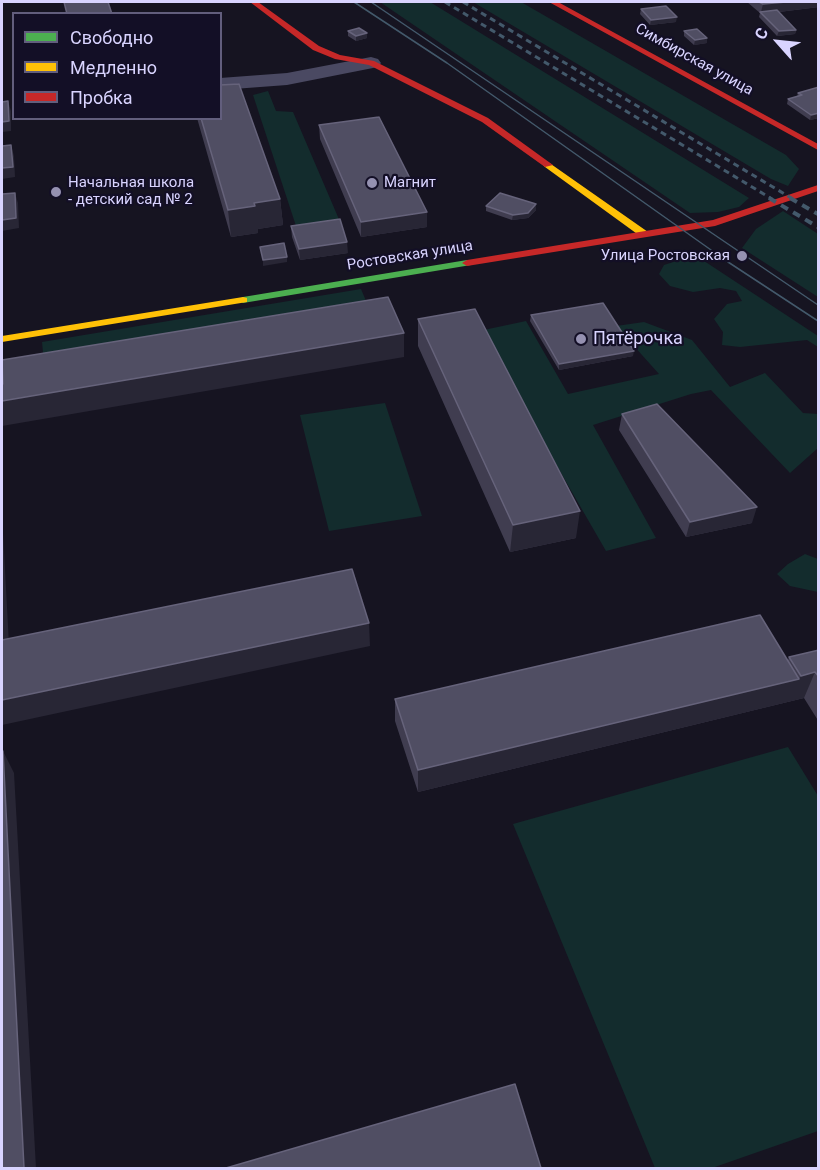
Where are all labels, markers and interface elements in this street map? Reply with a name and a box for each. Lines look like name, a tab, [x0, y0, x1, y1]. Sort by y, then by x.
legend	[12, 12, 222, 120]
north arrow	[748, 12, 808, 72]
street label: Симбирская улица	[632, 20, 756, 100]
text: С	[751, 25, 772, 43]
text: Свободно	[70, 27, 153, 48]
text: Медленно	[70, 57, 157, 78]
text: Пробка	[70, 87, 133, 108]
place label: Начальная школа - детский сад № 2	[68, 174, 194, 209]
place label: Магнит	[384, 174, 436, 192]
marker: Магнит	[365, 176, 379, 190]
marker: Начальная школа - детский сад № 2	[49, 185, 63, 199]
street label: Ростовская улица	[346, 237, 474, 275]
place label: Улица Ростовская	[601, 247, 730, 265]
marker: Улица Ростовская	[735, 249, 749, 263]
place label: Пятёрочка	[593, 328, 683, 350]
marker: Пятёрочка	[574, 332, 588, 346]

